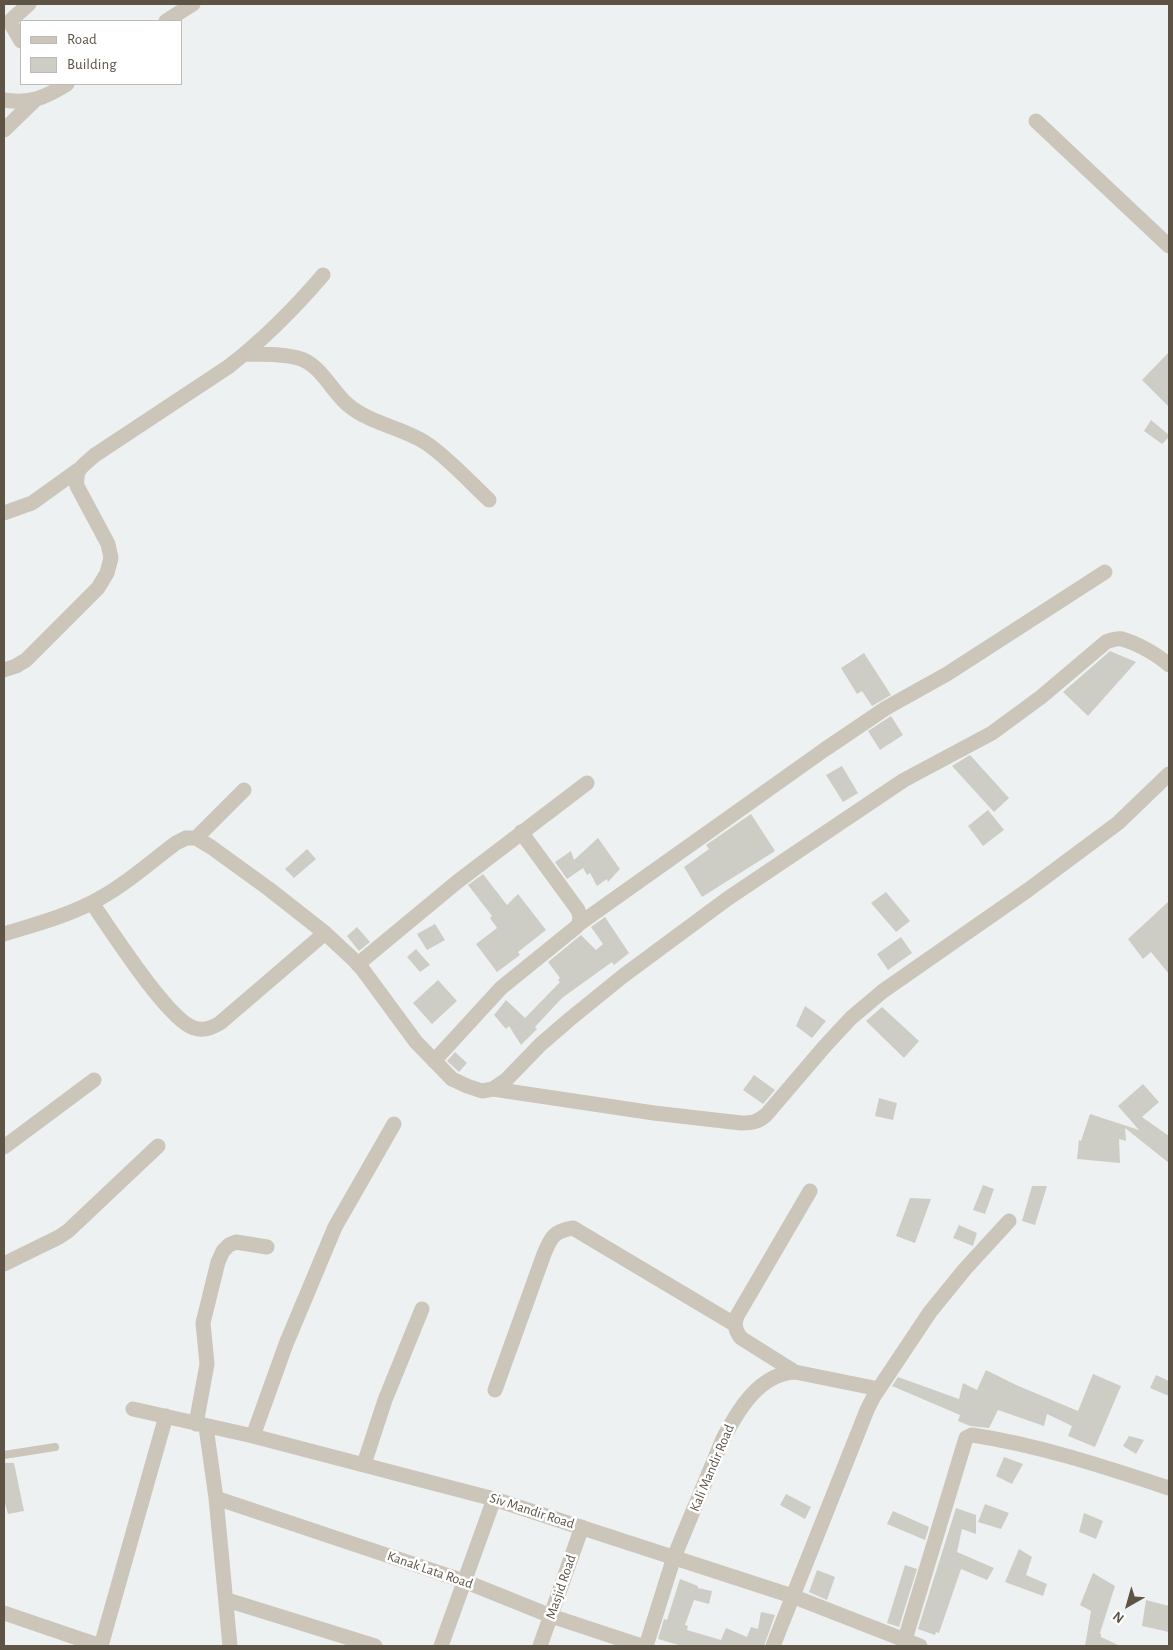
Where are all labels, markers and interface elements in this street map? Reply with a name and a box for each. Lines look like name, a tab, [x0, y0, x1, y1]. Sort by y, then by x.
legend	[20, 20, 182, 85]
text: Road	[67, 32, 97, 47]
text: Building	[67, 57, 117, 72]
street label: Kali Mandir Road	[686, 1422, 738, 1514]
street label: Siv Mandir Road	[488, 1489, 576, 1533]
street label: Kanak Lata Road	[385, 1547, 475, 1593]
street label: Masjid Road	[542, 1553, 580, 1621]
north arrow	[1103, 1580, 1153, 1630]
text: N	[1111, 1608, 1127, 1625]

